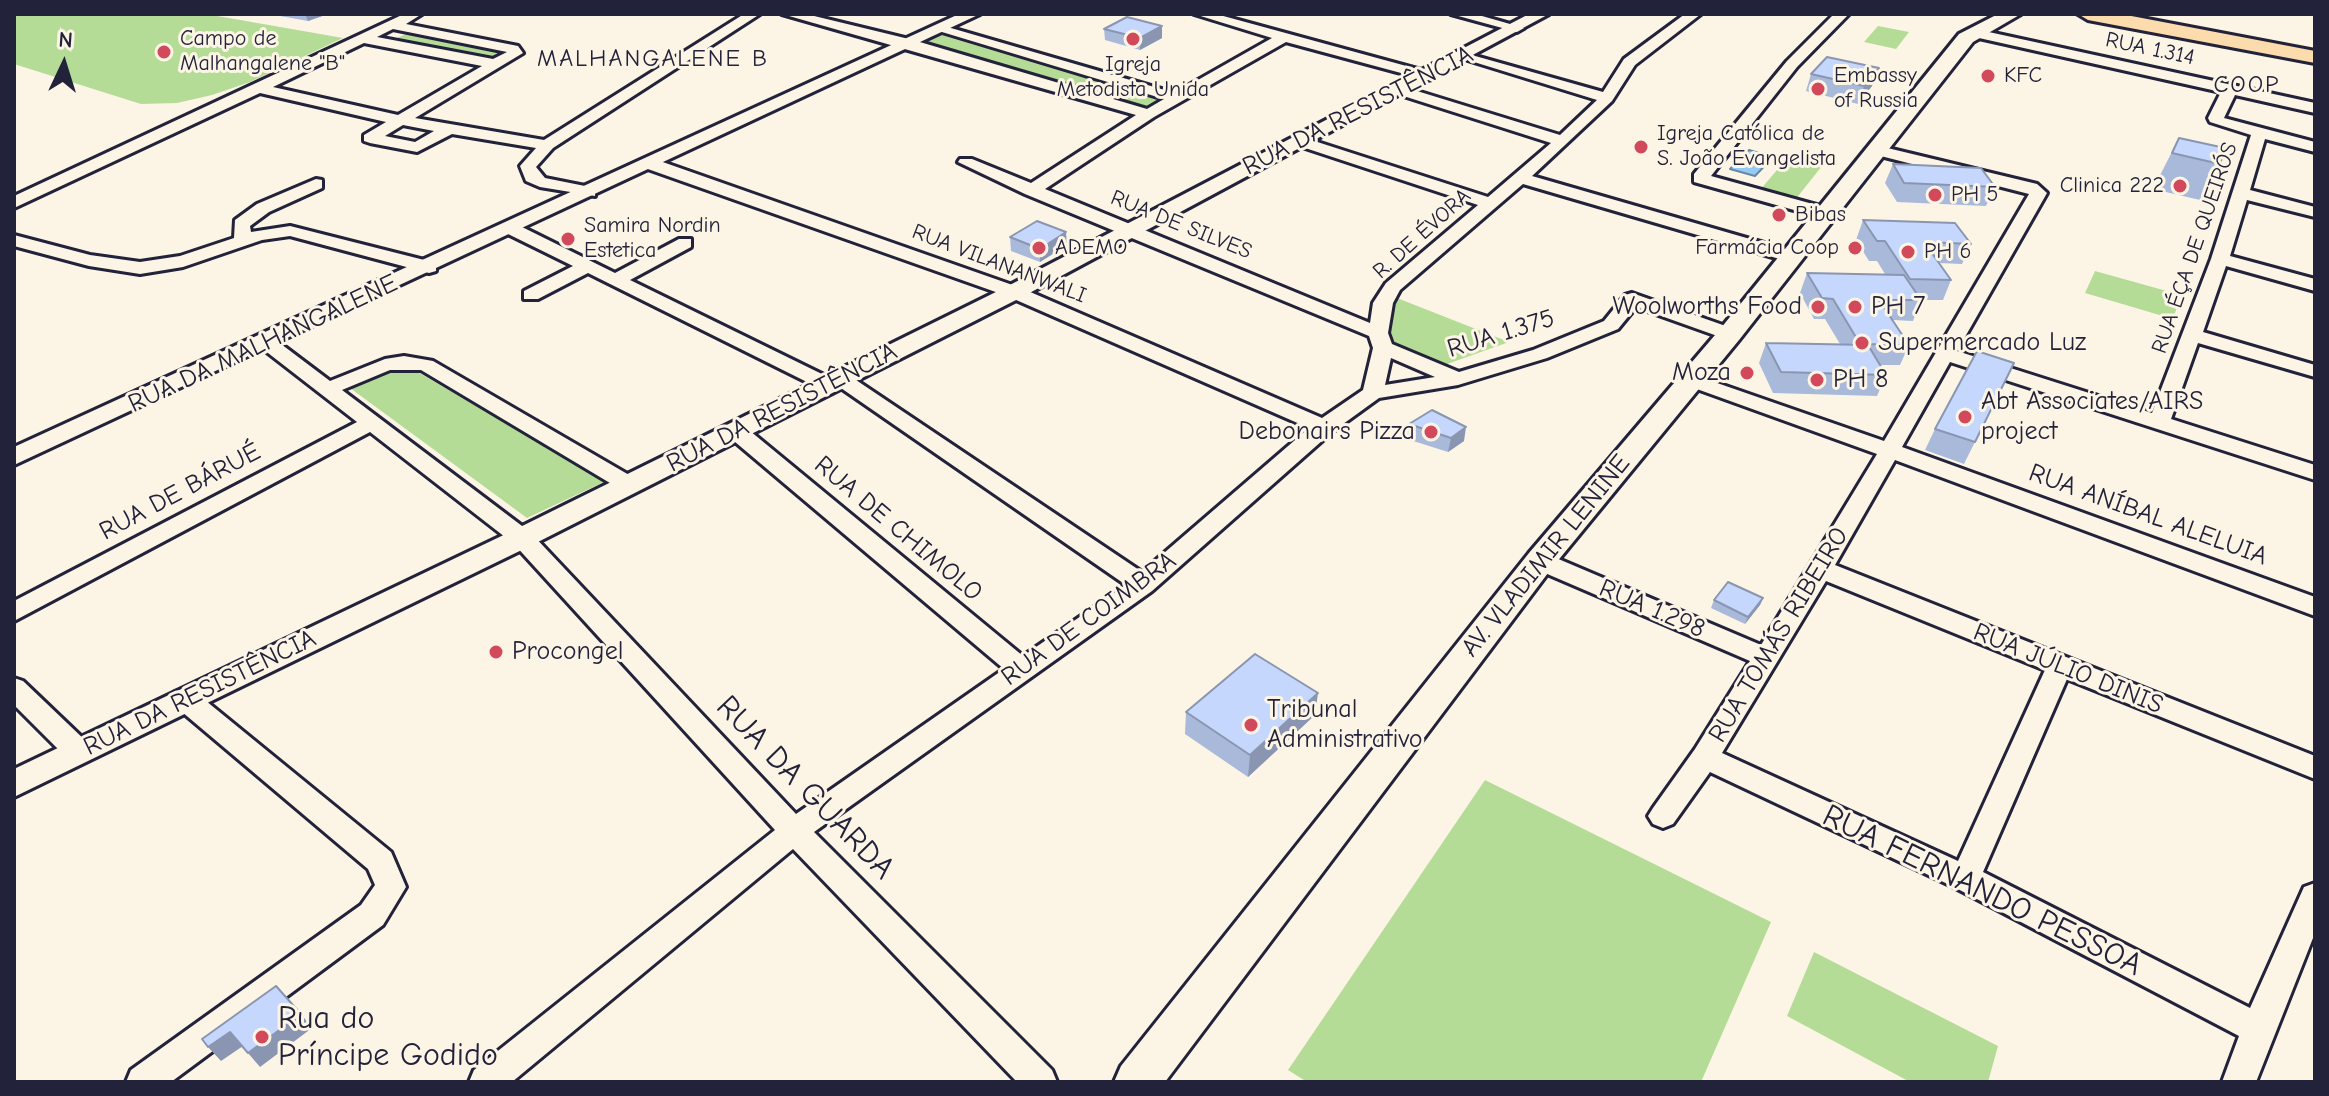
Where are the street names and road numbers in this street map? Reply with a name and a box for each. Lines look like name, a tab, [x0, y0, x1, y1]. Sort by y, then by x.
street label: RUA 1.314	[2103, 27, 2197, 71]
street label: RUA DA RESISTÊNCIA	[1237, 39, 1479, 183]
street label: RUA ÉÇA DE QUEIRÓS	[2146, 139, 2244, 357]
street label: R. DE ÉVORA	[1368, 183, 1476, 285]
street label: RUA DE SILVES	[1107, 185, 1255, 265]
street label: RUA VILANANWALI	[908, 219, 1090, 309]
street label: RUA DA MALHANGALENE	[124, 268, 402, 420]
street label: RUA 1.375	[1444, 303, 1558, 365]
street label: RUA DA RESISTÊNCIA	[661, 336, 903, 480]
street label: RUA DE BÁRUÉ	[94, 436, 266, 548]
street label: AV. VLADIMIR LENINE	[1455, 449, 1637, 663]
street label: RUA DE CHIMOLO	[808, 450, 988, 608]
street label: RUA ANÍBAL ALELUIA	[2025, 457, 2271, 573]
street label: RUA TOMÁS RIBEIRO	[1702, 522, 1856, 748]
street label: RUA DE COIMBRA	[996, 545, 1182, 693]
street label: RUA 1.298	[1594, 573, 1710, 645]
street label: RUA JÚLIO DINIS	[1969, 617, 2167, 721]
street label: RUA DA RESISTÊNCIA	[79, 623, 321, 763]
street label: RUA DA GUARDA	[708, 688, 902, 888]
street label: RUA FERNANDO PESSOA	[1816, 797, 2148, 985]

